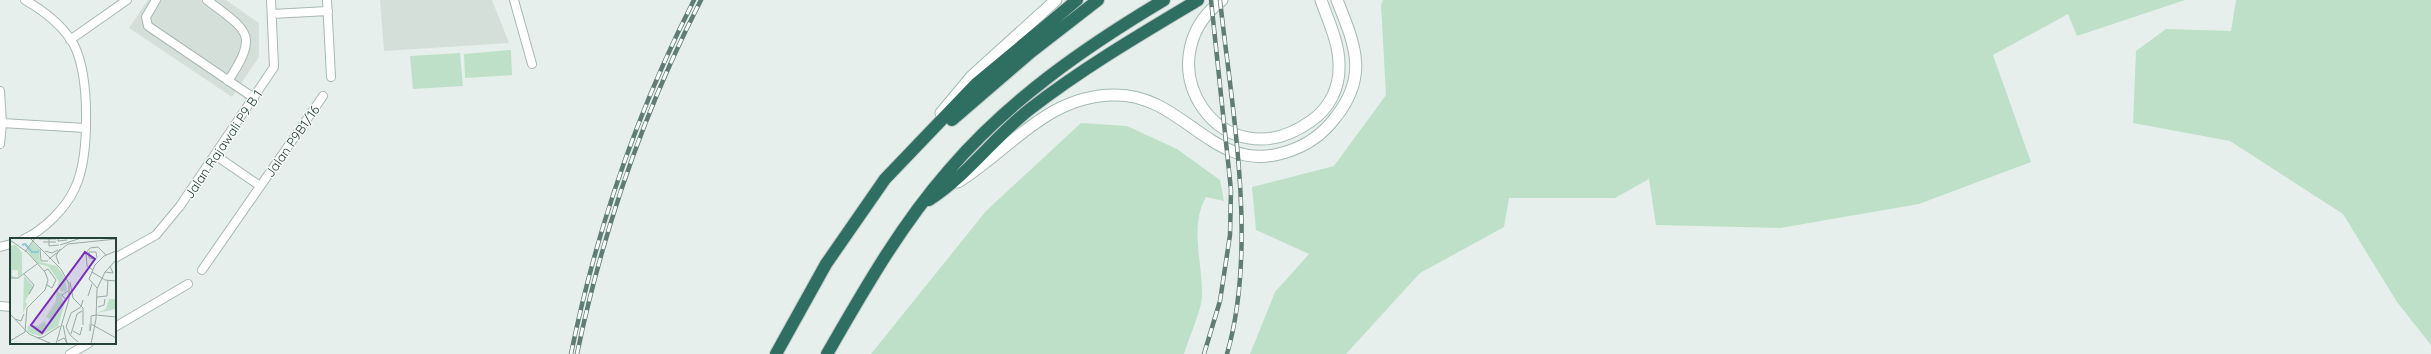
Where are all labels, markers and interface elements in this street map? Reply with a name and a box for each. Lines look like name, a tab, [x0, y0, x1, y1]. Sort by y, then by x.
street label: Jalan Rajawali P9 B 1	[181, 87, 265, 201]
street label: Jalan P9B1/16	[261, 102, 323, 180]
inset map	[10, 238, 116, 344]

